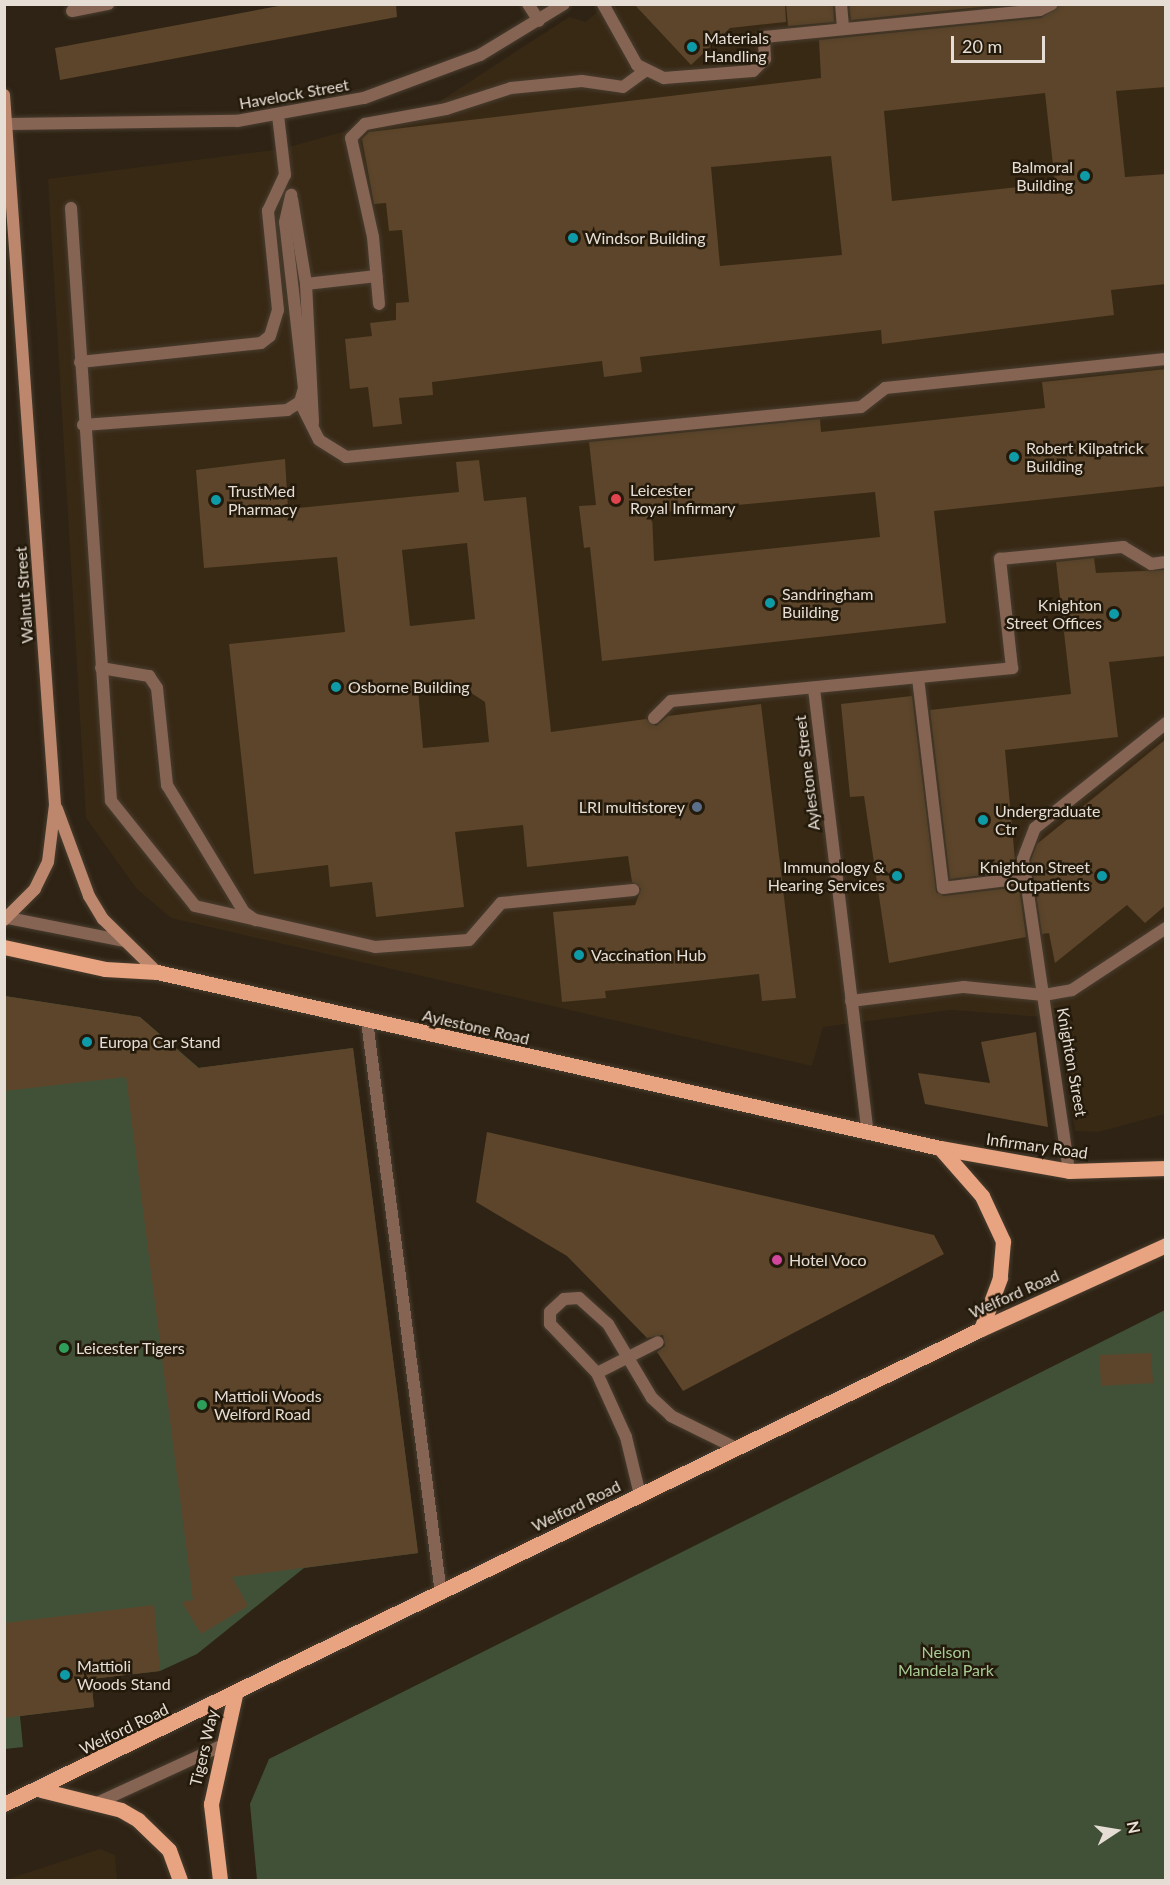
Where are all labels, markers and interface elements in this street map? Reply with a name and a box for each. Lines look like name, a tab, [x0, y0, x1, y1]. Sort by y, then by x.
scale bar	[954, 24, 1048, 62]
place label: Materials Handling	[704, 28, 769, 66]
text: 20 m	[962, 35, 1002, 57]
marker: Materials Handling	[685, 40, 699, 54]
street label: Havelock Street	[238, 75, 350, 113]
place label: Balmoral Building	[1011, 157, 1073, 195]
marker: Balmoral Building	[1078, 169, 1092, 183]
place label: Windsor Building	[585, 228, 706, 248]
marker: Windsor Building	[566, 231, 580, 245]
place label: Robert Kilpatrick Building	[1026, 438, 1144, 476]
marker: Robert Kilpatrick Building	[1007, 450, 1021, 464]
place label: Leicester Royal Infirmary	[630, 480, 736, 518]
place label: TrustMed Pharmacy	[228, 481, 297, 519]
marker: Leicester Royal Infirmary	[607, 490, 625, 508]
marker: TrustMed Pharmacy	[209, 493, 223, 507]
street label: Walnut Street	[11, 546, 37, 644]
place label: Sandringham Building	[782, 584, 873, 622]
place label: Knighton Street Offices	[1006, 595, 1102, 633]
marker: Sandringham Building	[763, 596, 777, 610]
marker: Knighton Street Offices	[1107, 607, 1121, 621]
place label: Osborne Building	[348, 677, 470, 697]
marker: Osborne Building	[329, 680, 343, 694]
street label: Aylestone Street	[790, 714, 824, 832]
place label: LRI multistorey	[579, 797, 685, 817]
marker: LRI multistorey	[690, 800, 704, 814]
place label: Undergraduate Ctr	[995, 801, 1100, 839]
marker: Undergraduate Ctr	[976, 813, 990, 827]
place label: Immunology & Hearing Services	[768, 857, 885, 895]
place label: Knighton Street Outpatients	[980, 857, 1090, 895]
marker: Immunology & Hearing Services	[890, 869, 904, 883]
marker: Knighton Street Outpatients	[1095, 869, 1109, 883]
place label: Vaccination Hub	[591, 945, 706, 965]
marker: Vaccination Hub	[572, 948, 586, 962]
street label: Aylestone Road	[421, 1005, 531, 1049]
street label: Knighton Street	[1053, 1006, 1091, 1118]
place label: Europa Car Stand	[99, 1032, 221, 1052]
marker: Europa Car Stand	[80, 1035, 94, 1049]
street label: Infirmary Road	[985, 1129, 1089, 1163]
place label: Hotel Voco	[789, 1250, 867, 1270]
marker: Hotel Voco	[770, 1253, 784, 1267]
street label: Welford Road	[966, 1266, 1062, 1322]
place label: Leicester Tigers	[76, 1338, 185, 1358]
marker: Leicester Tigers	[57, 1341, 71, 1355]
place label: Mattioli Woods Welford Road	[214, 1386, 322, 1424]
marker: Mattioli Woods Welford Road	[195, 1398, 209, 1412]
street label: Welford Road	[528, 1476, 624, 1536]
park label: Nelson Mandela Park	[898, 1642, 994, 1680]
place label: Mattioli Woods Stand	[77, 1656, 171, 1694]
marker: Mattioli Woods Stand	[58, 1668, 72, 1682]
street label: Welford Road	[76, 1699, 172, 1759]
street label: Tigers Way	[186, 1708, 222, 1788]
north arrow	[1086, 1801, 1146, 1861]
text: N	[1124, 1819, 1145, 1835]

